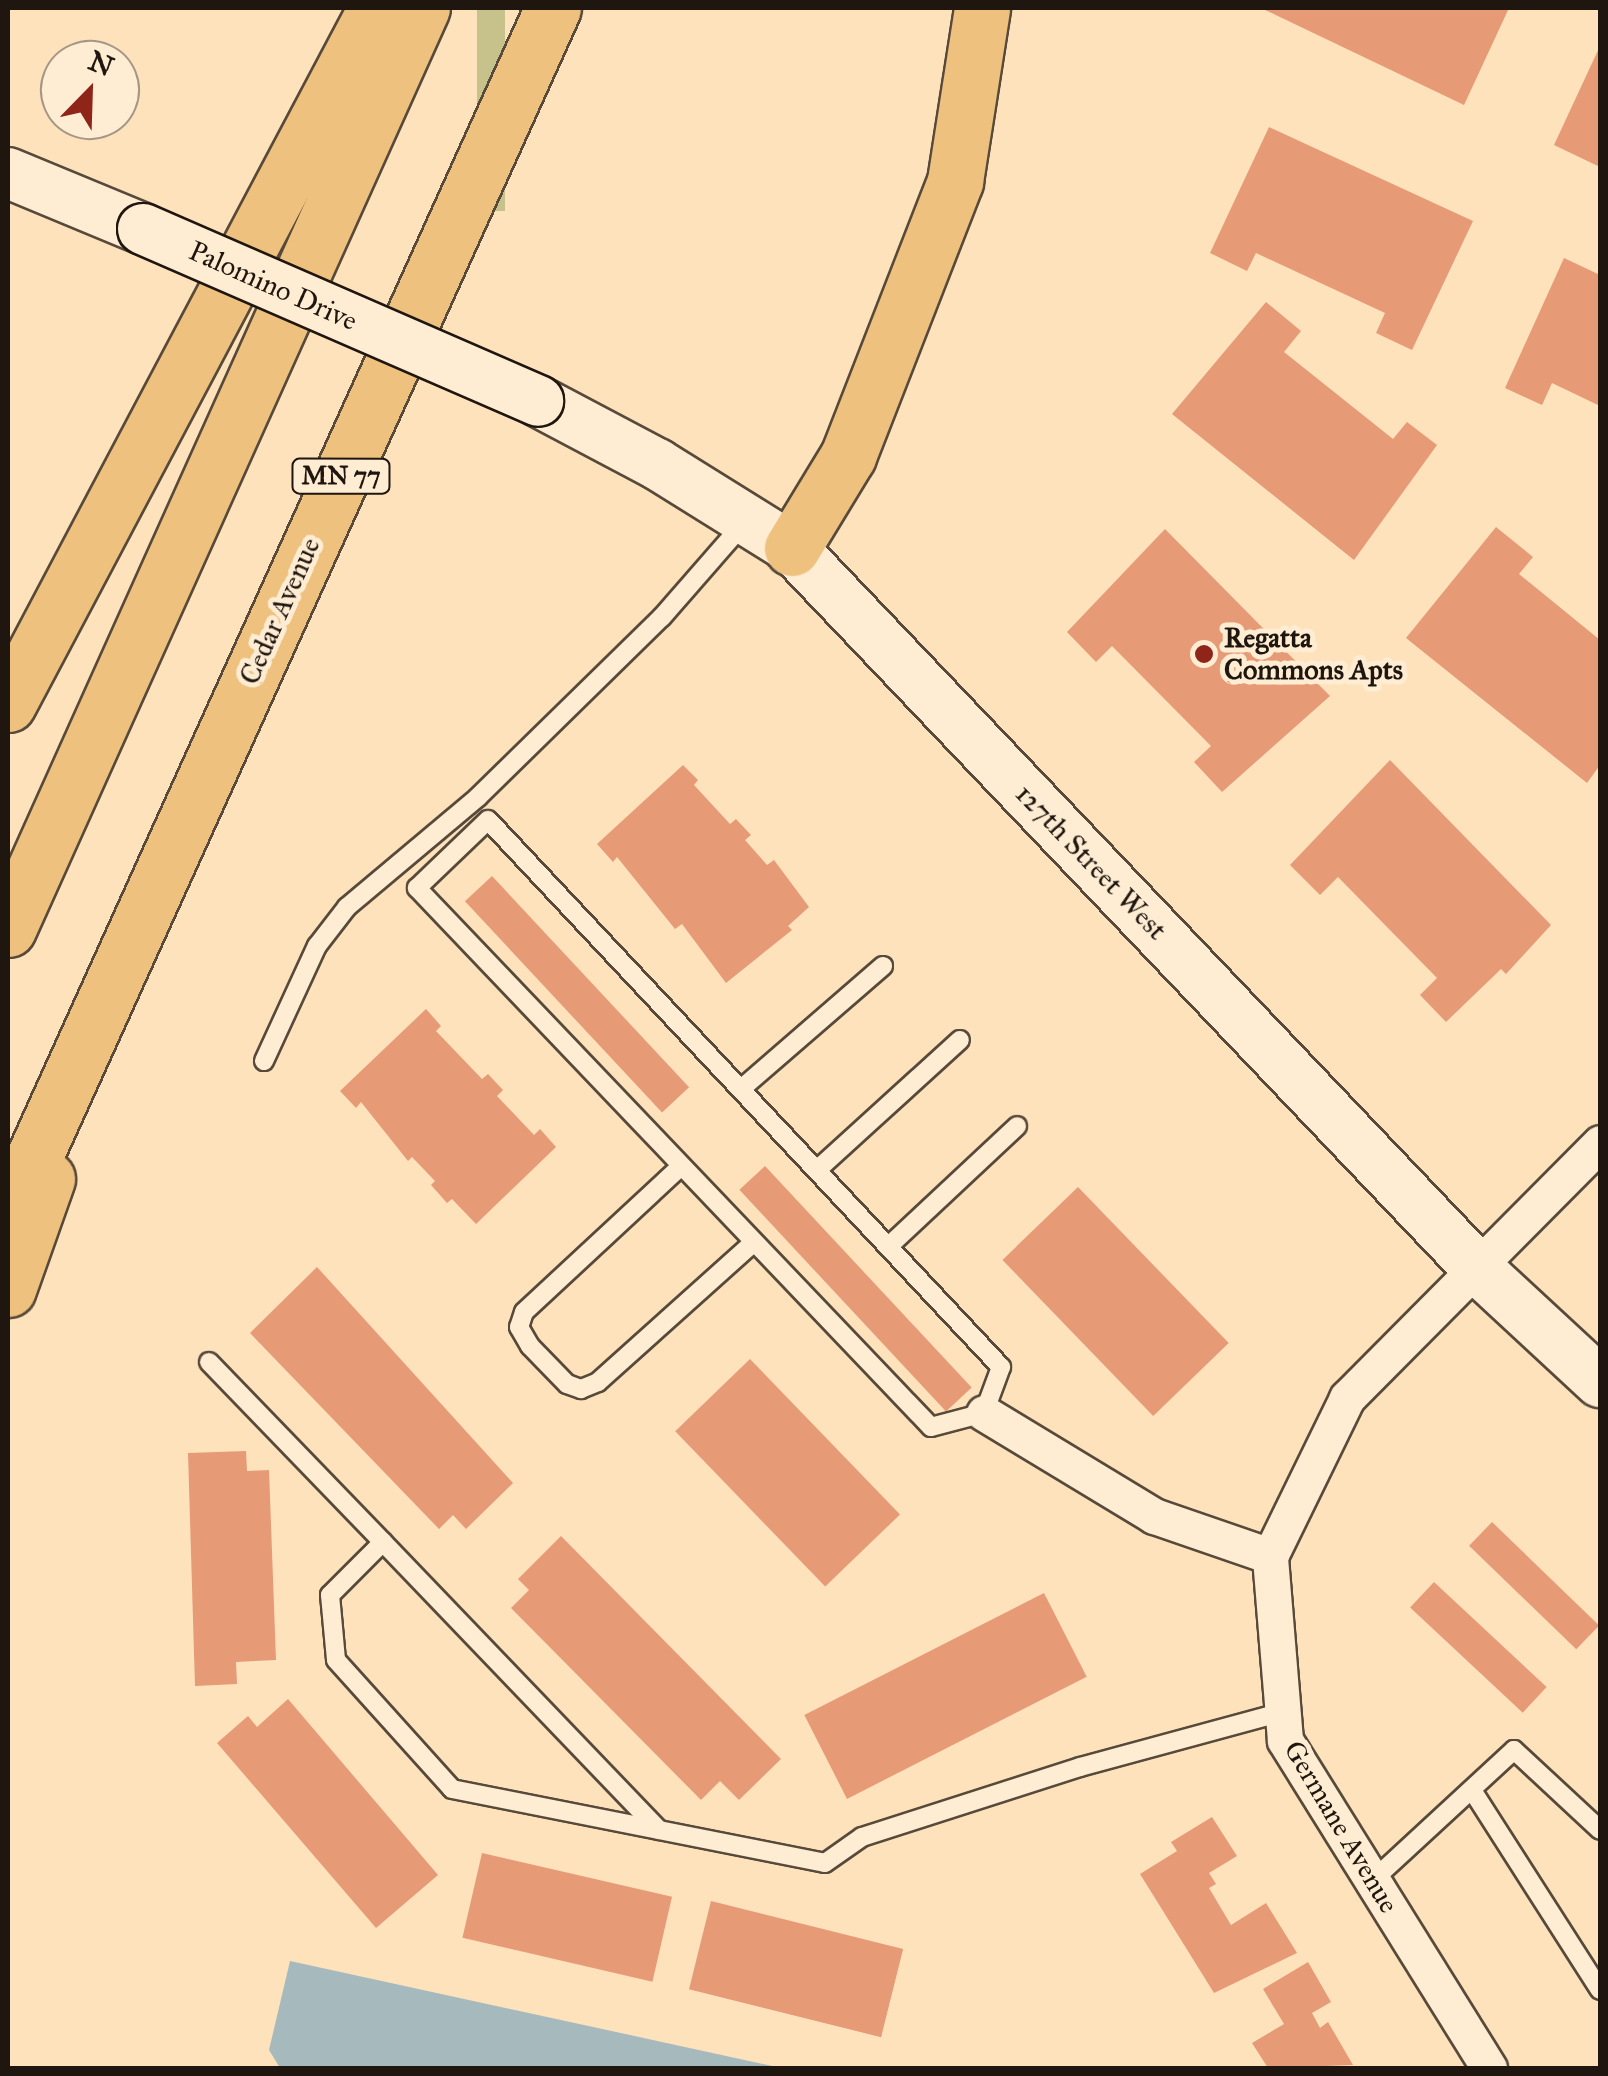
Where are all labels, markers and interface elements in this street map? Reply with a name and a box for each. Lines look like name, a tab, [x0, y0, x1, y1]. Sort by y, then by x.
north arrow	[40, 40, 140, 140]
text: N	[83, 43, 119, 85]
street label: Palomino Drive	[184, 234, 362, 338]
road number: MN 77	[291, 456, 391, 496]
street label: Cedar Avenue	[233, 532, 327, 690]
place label: Regatta Commons Apts	[1224, 621, 1403, 687]
marker: Regatta Commons Apts	[1193, 643, 1215, 665]
street label: 127th Street West	[1008, 777, 1174, 947]
street label: Germane Avenue	[1276, 1735, 1406, 1919]

